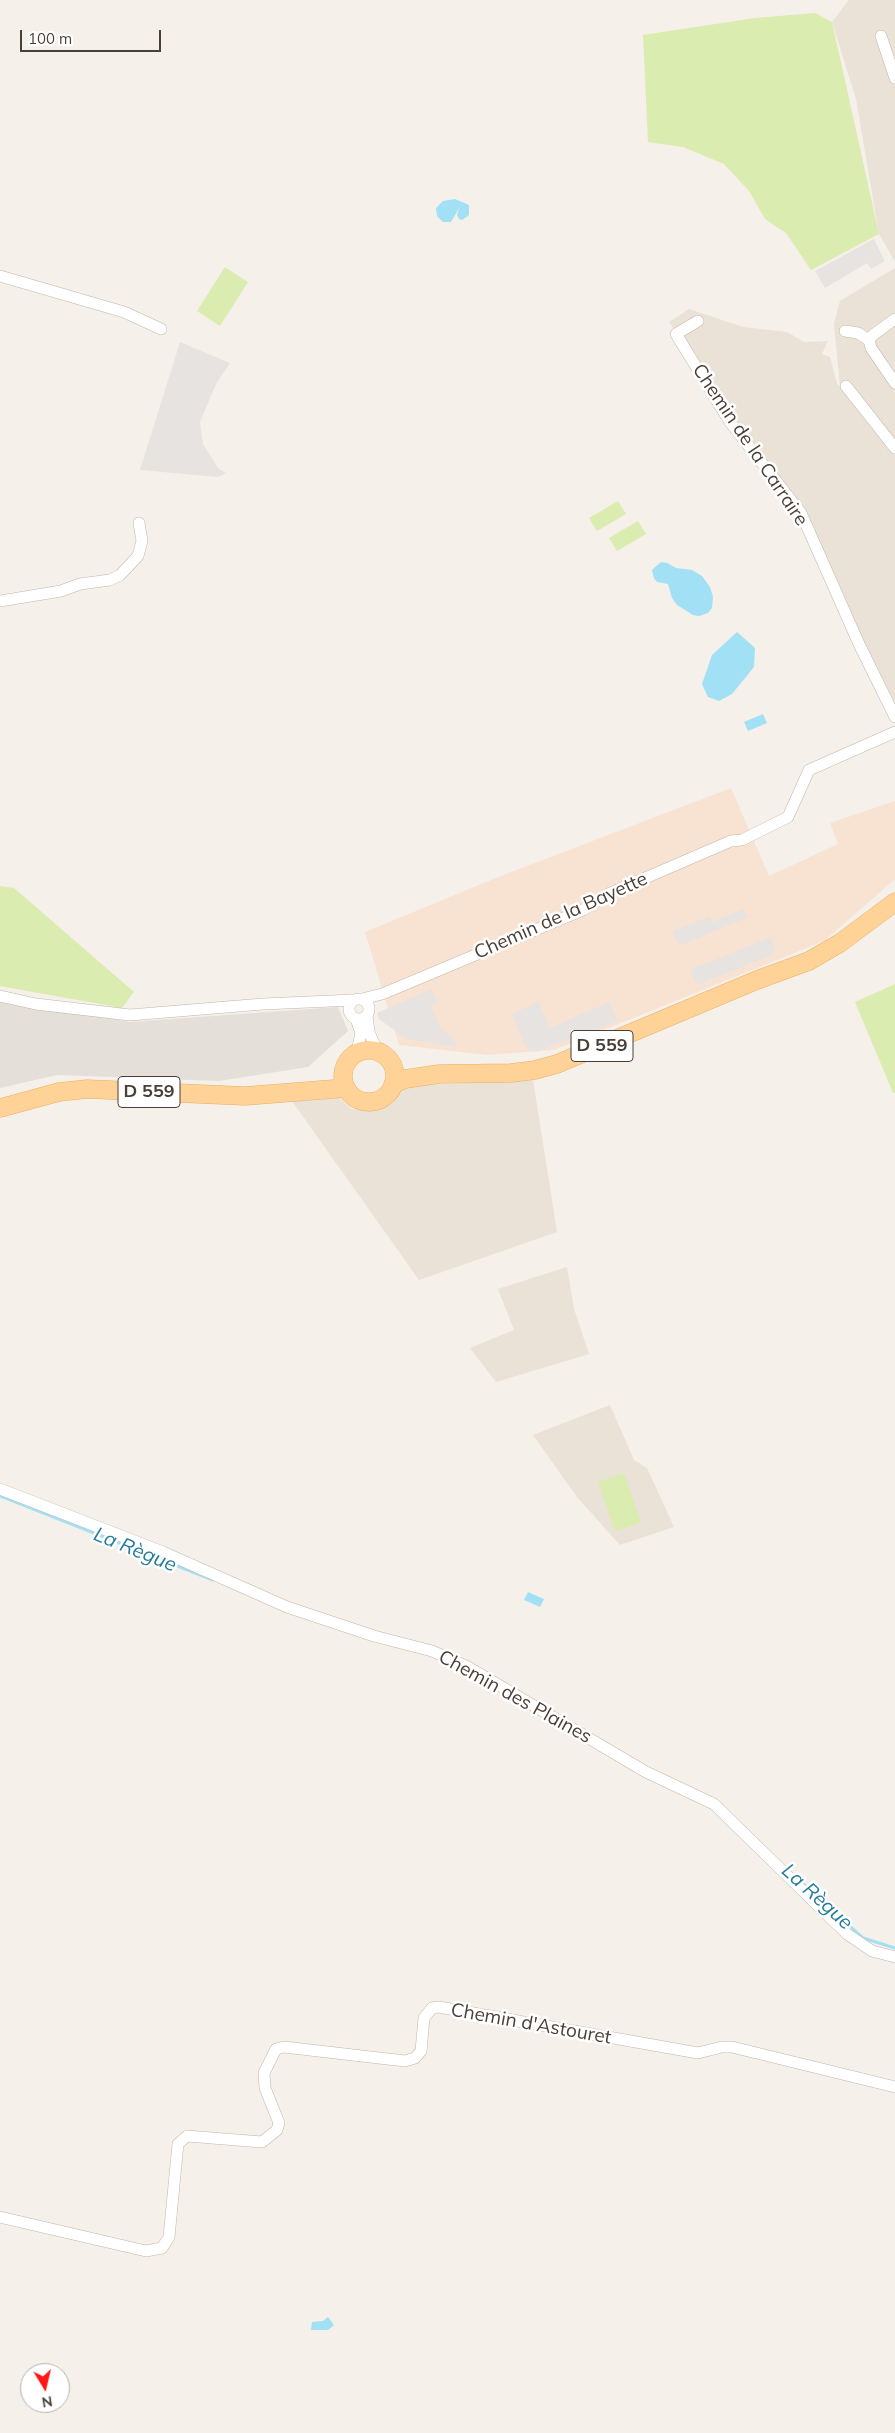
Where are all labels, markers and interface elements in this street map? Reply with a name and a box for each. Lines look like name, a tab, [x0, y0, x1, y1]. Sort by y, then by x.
scale bar	[22, 20, 164, 52]
text: 100 m	[28, 29, 72, 48]
street label: Chemin de la Carraire	[687, 360, 813, 530]
street label: Chemin de la Bayette	[471, 868, 651, 964]
road number: D 559	[571, 1030, 633, 1062]
road number: D 559	[118, 1076, 180, 1108]
water label: La Règue	[90, 1523, 180, 1577]
street label: Chemin des Plaines	[434, 1645, 596, 1749]
water label: La Règue	[777, 1859, 857, 1935]
street label: Chemin d'Astouret	[449, 1999, 613, 2049]
north arrow	[20, 2363, 70, 2413]
text: N	[41, 2392, 54, 2412]

